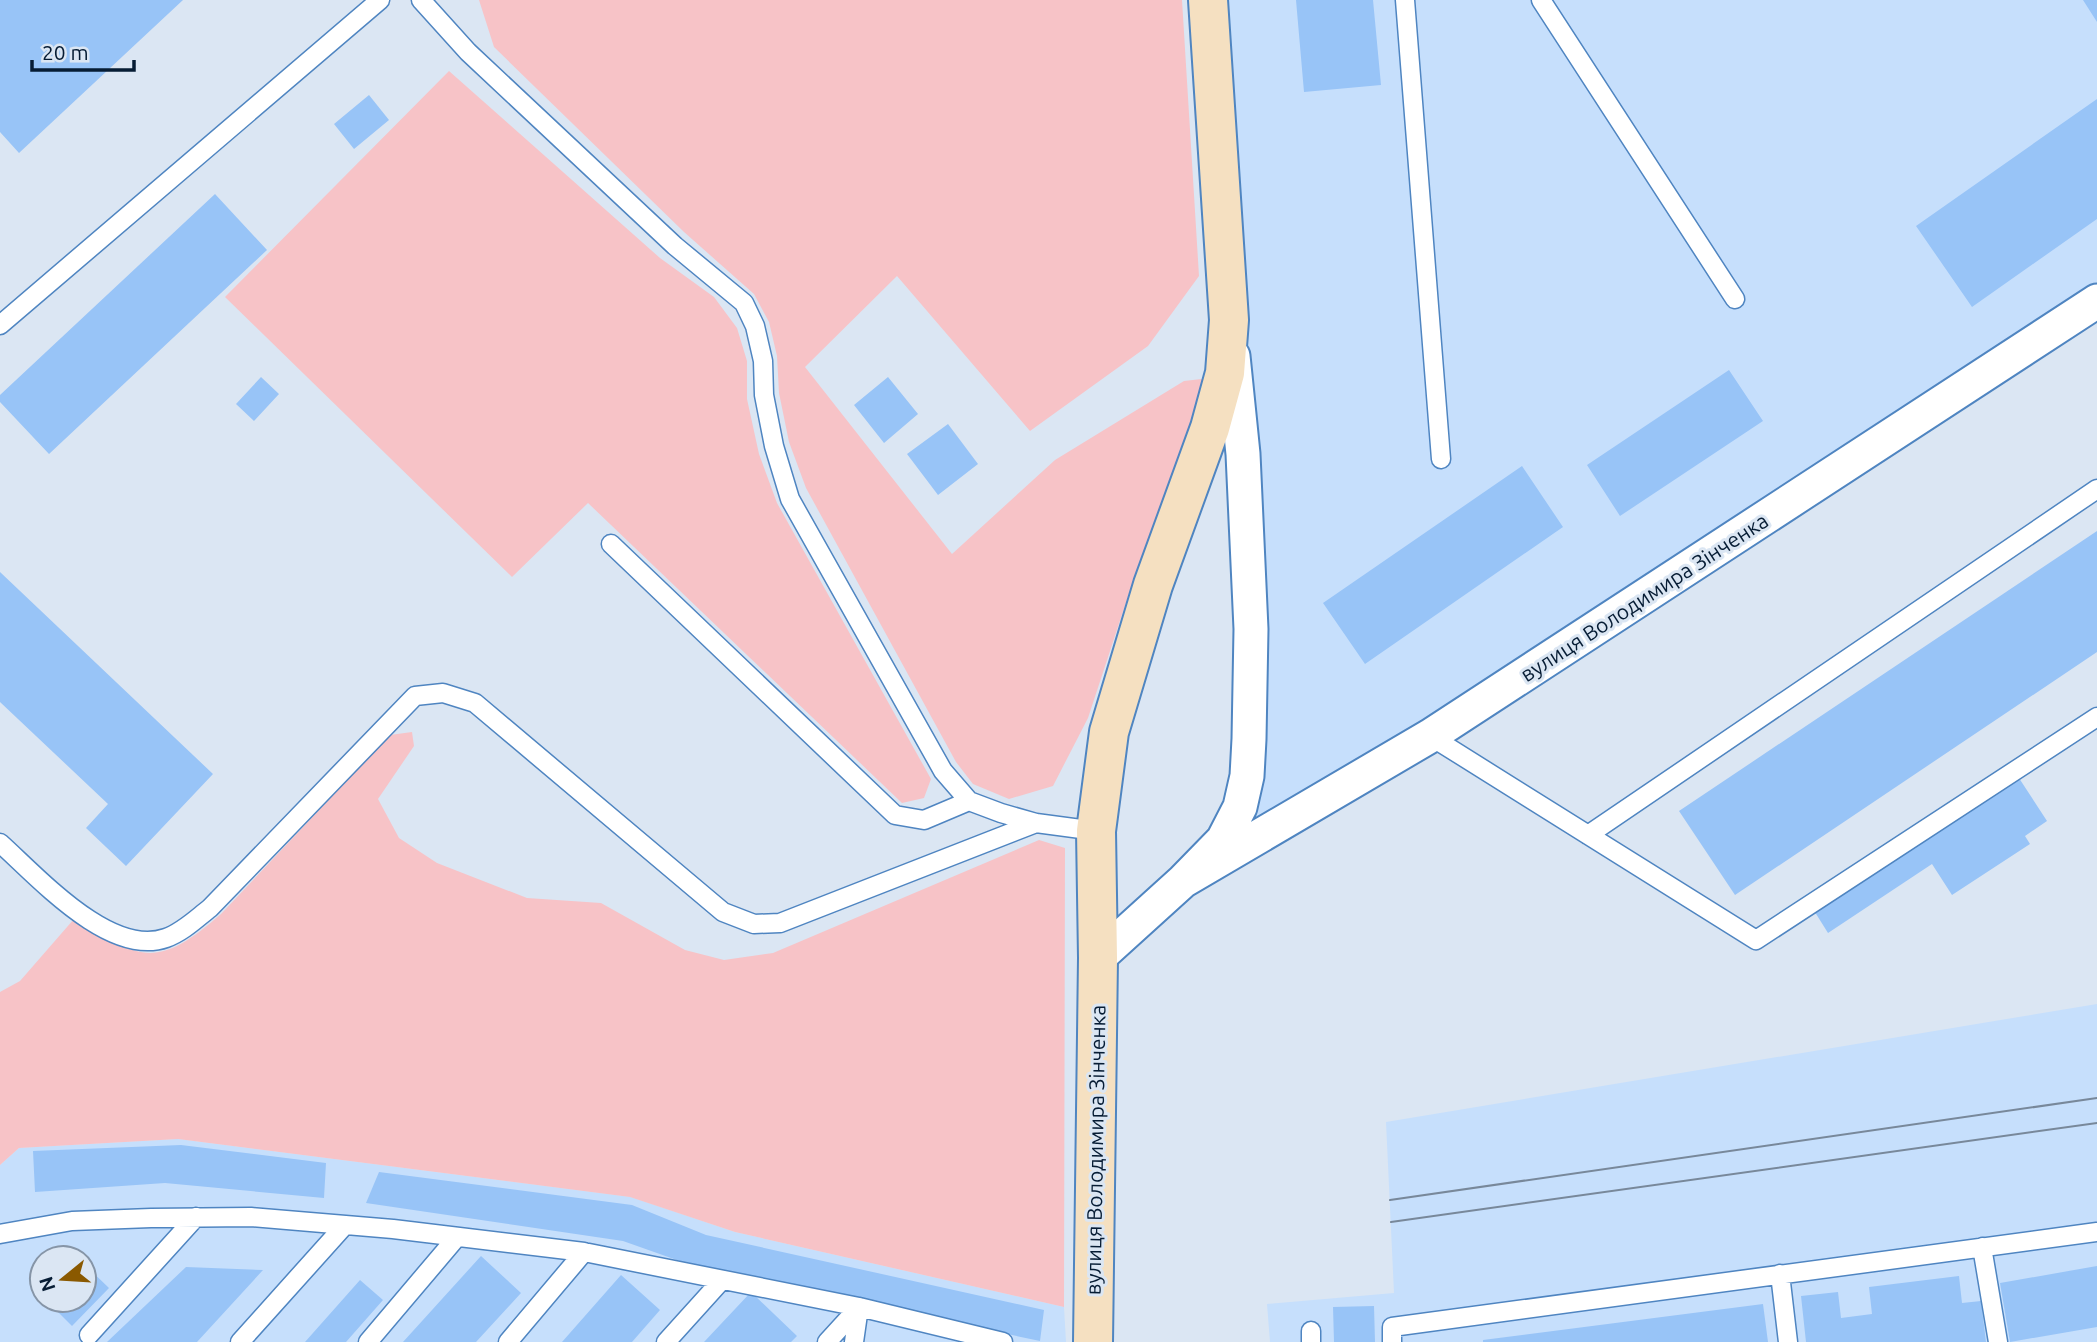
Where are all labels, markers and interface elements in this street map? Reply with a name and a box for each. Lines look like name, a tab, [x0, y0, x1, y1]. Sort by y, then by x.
scale bar	[32, 28, 133, 72]
text: 20 m	[42, 40, 89, 64]
street label: вулиця Володимира Зінченка	[1516, 508, 1772, 686]
street label: вулиця Володимира Зінченка	[1080, 1005, 1110, 1295]
north arrow	[28, 1244, 98, 1314]
text: N	[34, 1274, 59, 1294]

